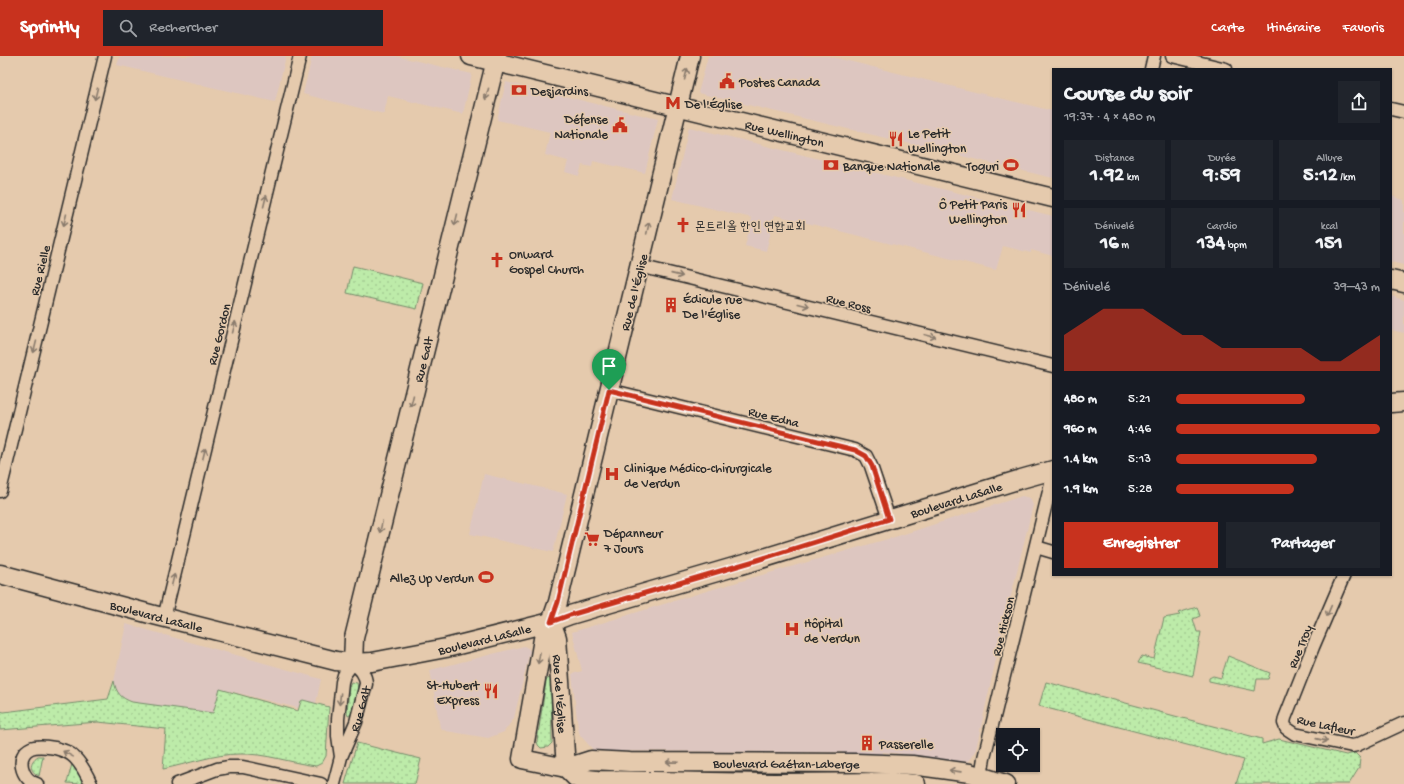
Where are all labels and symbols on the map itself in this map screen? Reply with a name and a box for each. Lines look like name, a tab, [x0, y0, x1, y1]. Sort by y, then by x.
one-way arrow	[682, 68, 690, 81]
public building icon: Postes Canada	[718, 72, 736, 90]
place label: Postes Canada	[738, 76, 821, 91]
bank icon: Desjardins	[510, 81, 528, 99]
place label: Desjardins	[530, 85, 589, 100]
one-way arrow	[91, 87, 99, 100]
one-way arrow	[483, 87, 491, 100]
metro station icon: De l'Église	[664, 94, 682, 112]
place label: De l'Église	[684, 97, 742, 113]
place label: Défense Nationale	[554, 113, 608, 143]
public building icon: Défense Nationale	[611, 116, 629, 134]
street label: Rue Wellington	[743, 118, 826, 152]
place label: Le Petit Wellington	[908, 127, 967, 157]
restaurant icon: Le Petit Wellington	[887, 130, 905, 148]
bank icon: Banque Nationale	[822, 156, 840, 174]
sports icon: Toguri	[1002, 156, 1020, 174]
place label: Banque Nationale	[842, 160, 941, 175]
place label: Toguri	[965, 160, 999, 175]
one-way arrow	[262, 195, 269, 208]
place label: Ô Petit Paris Wellington	[939, 197, 1008, 228]
restaurant icon: Ô Petit Paris Wellington	[1010, 201, 1028, 219]
one-way arrow	[61, 213, 69, 226]
one-way arrow	[452, 213, 459, 226]
church icon: 몬트리올 한인 연합교회	[674, 216, 692, 234]
place label: 몬트리올 한인 연합교회	[695, 220, 806, 235]
one-way arrow	[645, 222, 653, 235]
street label: Rue Rielle	[28, 244, 55, 297]
place label: Onward Gospel Church	[509, 248, 584, 278]
church icon: Onward Gospel Church	[488, 251, 506, 269]
street label: Rue de l'Église	[618, 252, 652, 333]
one-way arrow	[670, 271, 683, 279]
place label: Édicule rue De l'Église	[682, 292, 742, 323]
street label: Rue Ross	[824, 292, 874, 318]
building icon: Édicule rue De l'Église	[662, 296, 680, 314]
street label: Rue Gordon	[206, 302, 235, 367]
one-way arrow	[797, 302, 810, 309]
one-way arrow	[231, 321, 239, 334]
one-way arrow	[923, 333, 936, 340]
street label: Rue Galt	[412, 334, 438, 384]
one-way arrow	[31, 340, 38, 353]
pin	[592, 349, 626, 390]
one-way arrow	[408, 394, 415, 407]
street label: Rue Edna	[746, 405, 801, 432]
one-way arrow	[200, 447, 208, 460]
place label: Clinique Médico-chirurgicale de Verdun	[624, 462, 772, 492]
hospital icon: Clinique Médico-chirurgicale de Verdun	[603, 465, 621, 483]
street label: Boulevard LaSalle	[908, 480, 1005, 523]
one-way arrow	[377, 520, 385, 533]
place label: Dépanneur 7 Jours	[603, 527, 664, 557]
supermarket icon: Dépanneur 7 Jours	[583, 530, 601, 548]
sports icon: Allez Up Verdun	[477, 568, 495, 586]
place label: Allez Up Verdun	[390, 572, 475, 587]
one-way arrow	[169, 574, 177, 587]
street label: Rue Hickson	[990, 594, 1019, 658]
street label: Boulevard LaSalle	[107, 598, 204, 637]
one-way arrow	[1324, 604, 1332, 616]
place label: Hôpital de Verdun	[804, 617, 861, 647]
hospital icon: Hôpital de Verdun	[783, 620, 801, 638]
street label: Boulevard LaSalle	[436, 622, 533, 660]
street label: Rue Troy	[1286, 623, 1317, 671]
one-way arrow	[535, 651, 543, 664]
street label: Rue de l'Église	[548, 654, 569, 734]
place label: St-Hubert Express	[427, 679, 481, 709]
restaurant icon: St-Hubert Express	[482, 682, 500, 700]
street label: Rue Galt	[348, 683, 376, 734]
one-way arrow	[337, 692, 344, 705]
street label: Rue Lafleur	[1295, 713, 1357, 740]
building icon: Passerelle	[858, 734, 876, 752]
one-way arrow	[1316, 736, 1329, 744]
place label: Passerelle	[878, 738, 934, 753]
one-way arrow	[62, 749, 74, 757]
street label: Boulevard Gaétan-Laberge	[712, 757, 860, 773]
one-way arrow	[666, 759, 679, 766]
one-way arrow	[949, 767, 962, 775]

